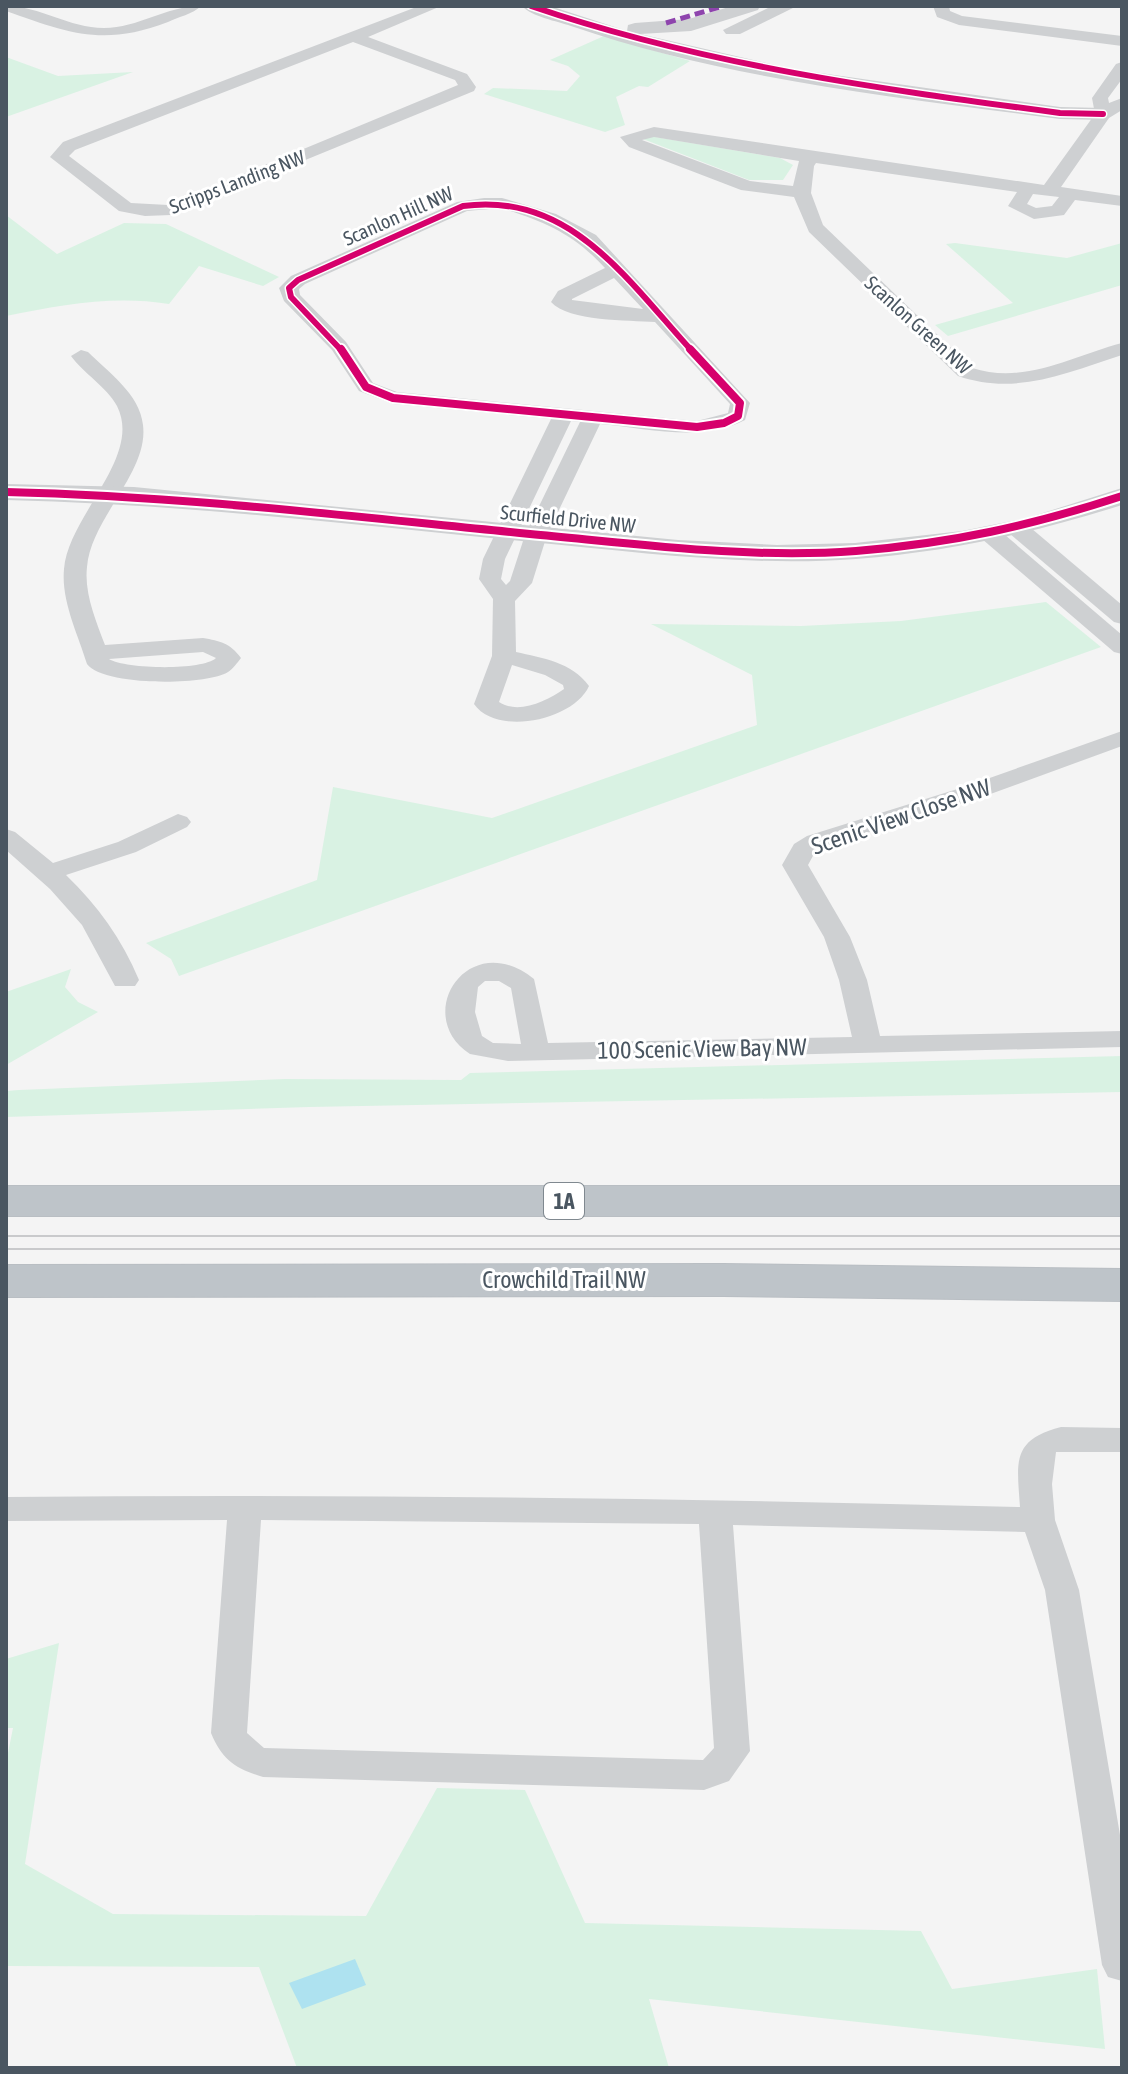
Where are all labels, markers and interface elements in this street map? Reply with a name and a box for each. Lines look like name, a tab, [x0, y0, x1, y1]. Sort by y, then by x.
street label: Scripps Landing NW	[166, 145, 308, 218]
street label: Scanlon Hill NW	[339, 181, 457, 250]
street label: Scanlon Green NW	[860, 271, 977, 379]
street label: Scurfield Drive NW	[499, 500, 637, 537]
street label: Scenic View Close NW	[808, 773, 994, 860]
street label: 100 Scenic View Bay NW	[597, 1033, 807, 1064]
road number: 1A	[544, 1183, 584, 1219]
street label: Crowchild Trail NW	[482, 1266, 646, 1293]

